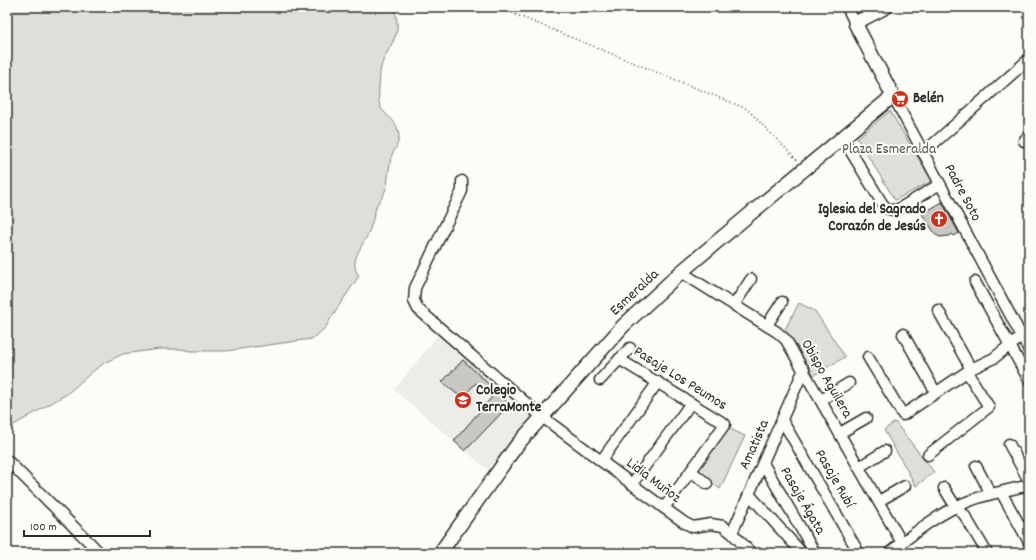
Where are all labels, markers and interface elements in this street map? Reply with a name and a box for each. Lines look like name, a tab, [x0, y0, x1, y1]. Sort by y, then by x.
place label: Belén	[913, 88, 944, 110]
supermarket icon: Belén	[890, 89, 910, 109]
park label: Plaza Esmeralda	[842, 139, 937, 161]
street label: Padre Soto	[938, 160, 986, 226]
place label: Iglesia del Sagrado Corazón de Jesús	[818, 199, 926, 238]
church icon: Iglesia del Sagrado Corazón de Jesús	[929, 209, 949, 229]
street label: Esmeralda	[605, 264, 665, 322]
street label: Obispo Aguilera	[794, 335, 858, 423]
street label: Pasaje Los Peumos	[629, 341, 731, 417]
place label: Colegio TerraMonte	[476, 380, 542, 419]
school or university icon: Colegio TerraMonte	[453, 390, 473, 410]
street label: Amatista	[734, 416, 776, 474]
street label: Pasaje Rubí	[808, 446, 860, 513]
street label: Lidia Muñoz	[621, 453, 685, 509]
street label: Pasaje Ágata	[774, 463, 831, 540]
scale bar	[24, 512, 150, 538]
text: 100 m	[30, 519, 57, 536]

